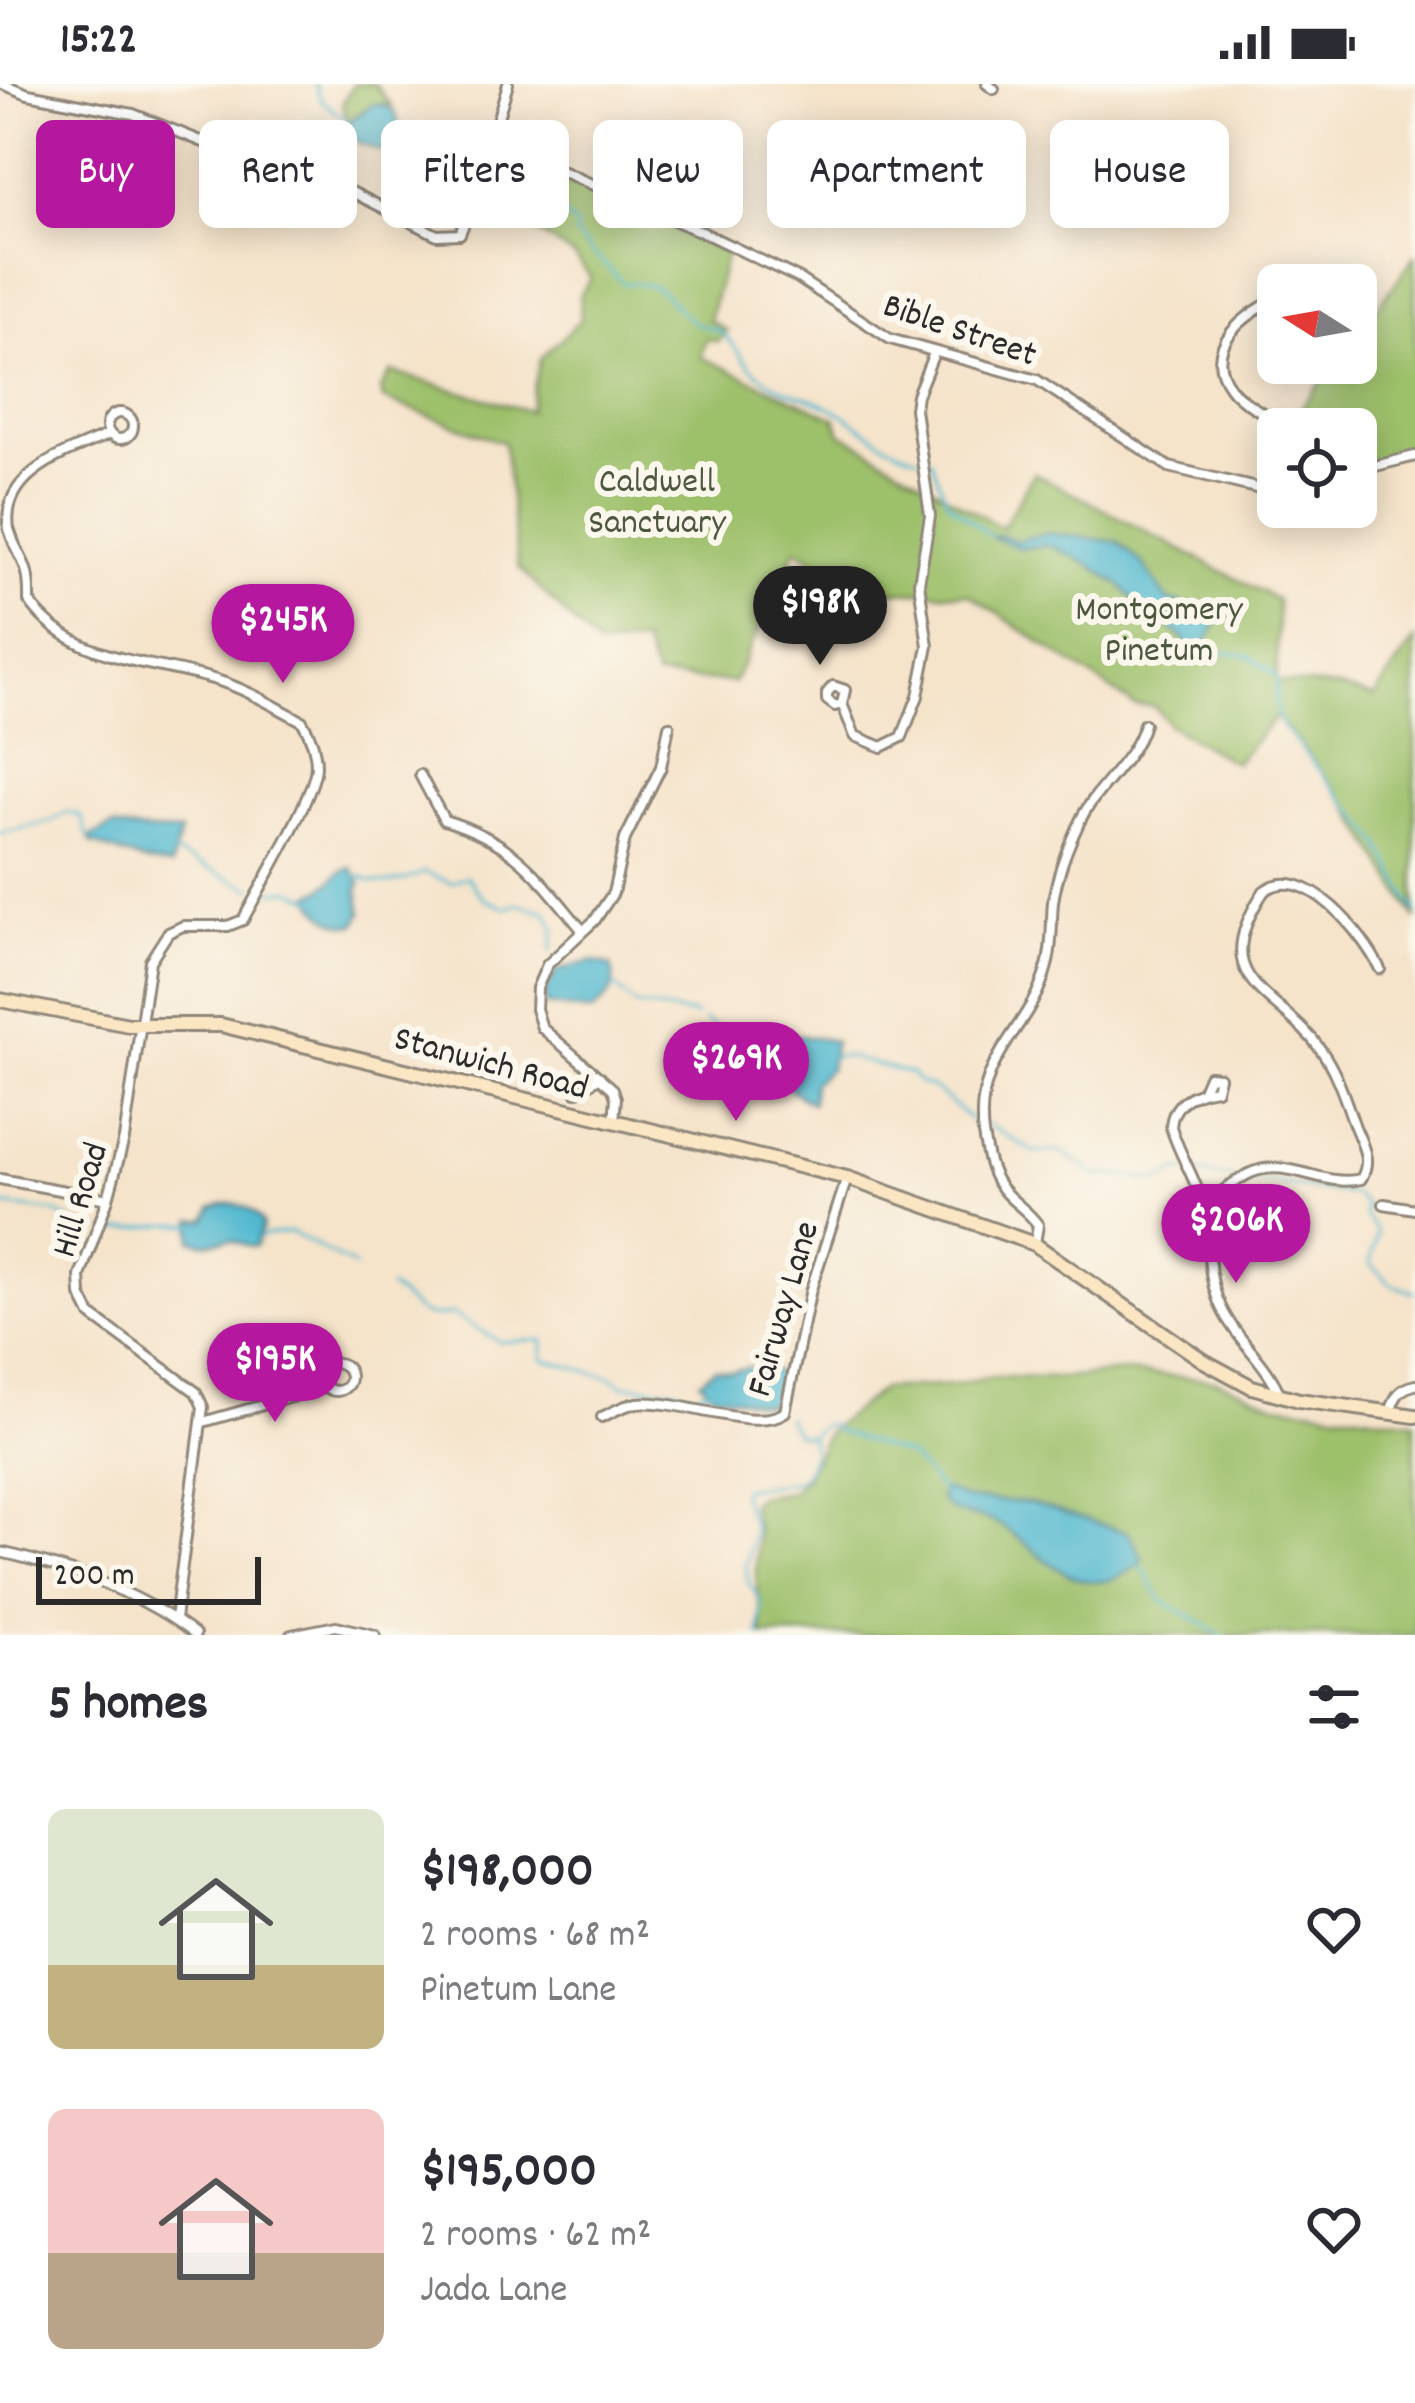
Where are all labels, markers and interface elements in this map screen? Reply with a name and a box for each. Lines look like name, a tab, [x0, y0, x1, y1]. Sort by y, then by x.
text: 15:22	[60, 10, 138, 74]
chip: Buy	[36, 120, 175, 228]
chip: Rent	[199, 120, 357, 228]
chip: Filters	[381, 120, 569, 228]
chip: New	[593, 120, 743, 228]
chip: Apartment	[767, 120, 1026, 228]
chip: House	[1050, 120, 1229, 228]
north arrow	[1257, 264, 1377, 384]
map controls	[1257, 264, 1377, 528]
street label: Bible Street	[875, 282, 1043, 383]
button: locate	[1257, 408, 1377, 528]
park label: Caldwell Sanctuary	[588, 458, 727, 551]
pin: $198K	[736, 566, 904, 668]
text: $198K	[780, 577, 860, 632]
pin: $245K	[199, 584, 367, 686]
park label: Montgomery Pinetum	[1075, 586, 1244, 679]
text: $245K	[238, 595, 328, 650]
street label: Stanwich Road	[388, 1015, 593, 1117]
pin: $269K	[652, 1022, 820, 1124]
text: $269K	[690, 1033, 782, 1088]
street label: Hill Road	[41, 1137, 125, 1265]
pin: $206K	[1152, 1184, 1320, 1286]
text: $206K	[1188, 1195, 1284, 1250]
street label: Fairway Lane	[736, 1216, 836, 1403]
pin: $195K	[191, 1323, 359, 1425]
text: $195K	[234, 1334, 316, 1389]
scale bar	[36, 1551, 261, 1604]
text: 200 m	[54, 1554, 135, 1601]
text: 5 homes	[48, 1671, 208, 1743]
icon: filters	[1301, 1674, 1367, 1740]
text: $198,000	[420, 1838, 594, 1910]
icon: home	[144, 1857, 288, 2001]
icon: heart	[1301, 1896, 1367, 1962]
text: 2 rooms · 68 m²	[420, 1910, 650, 1965]
text: Pinetum Lane	[420, 1965, 616, 2020]
text: $195,000	[420, 2138, 597, 2210]
icon: home	[144, 2157, 288, 2301]
icon: heart	[1301, 2196, 1367, 2262]
text: 2 rooms · 62 m²	[420, 2210, 651, 2265]
text: Jada Lane	[420, 2265, 567, 2320]

